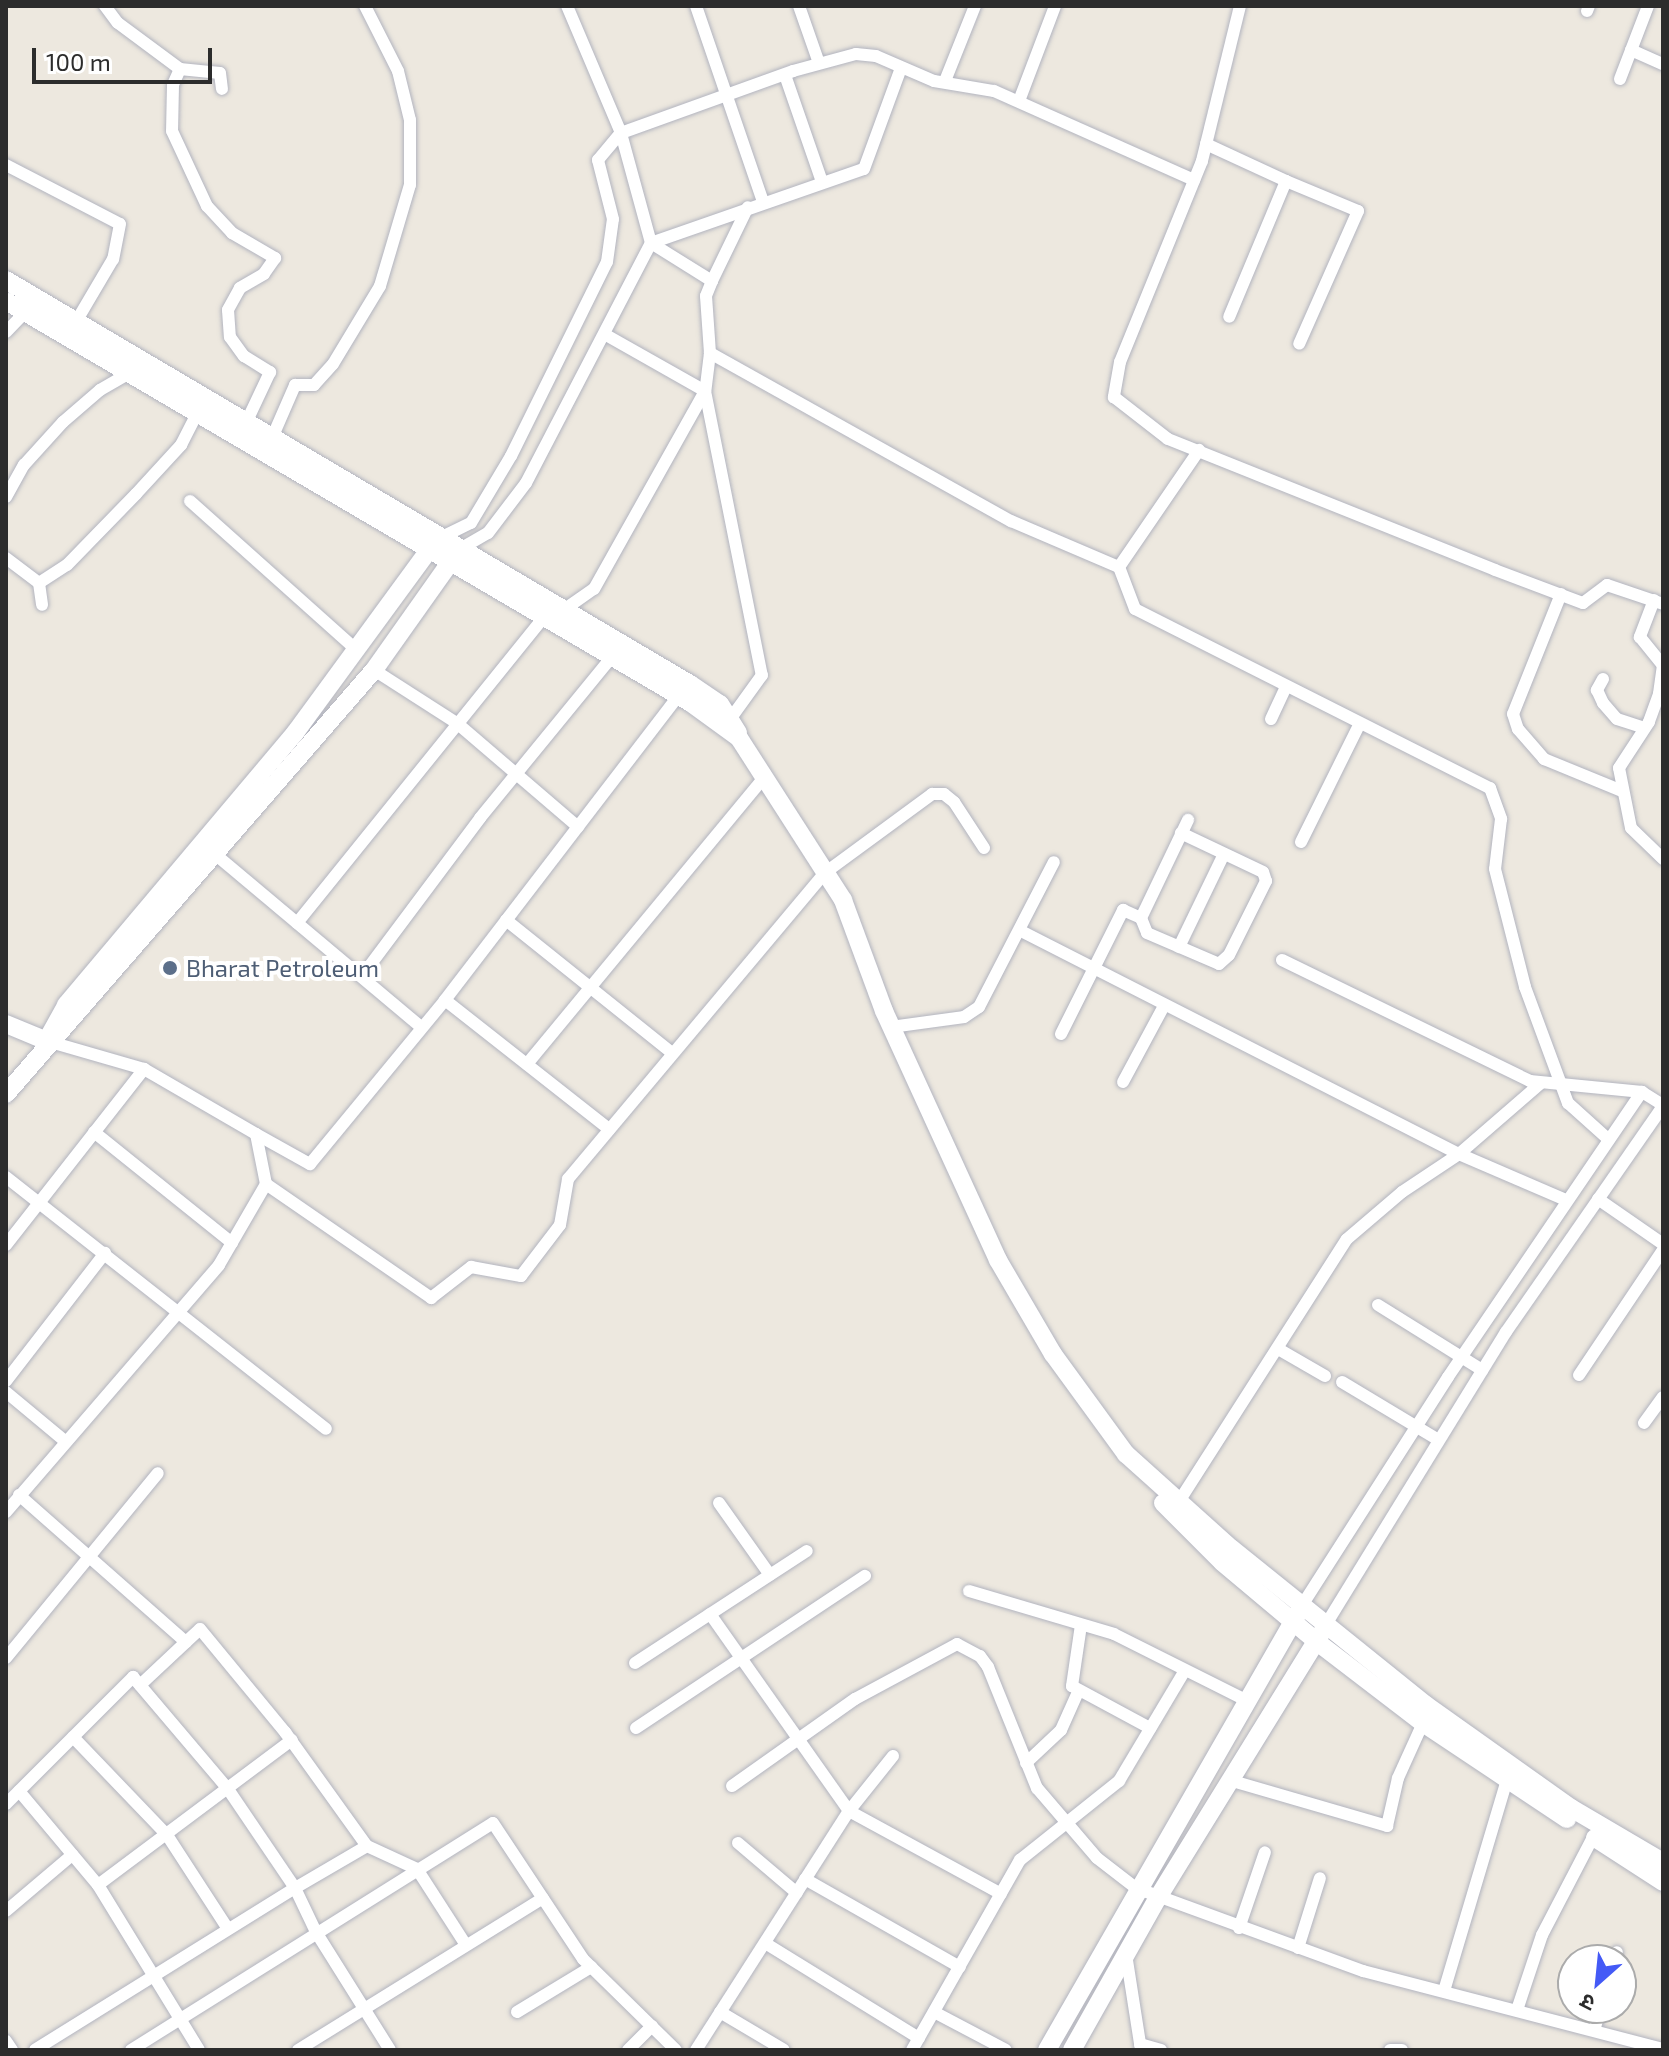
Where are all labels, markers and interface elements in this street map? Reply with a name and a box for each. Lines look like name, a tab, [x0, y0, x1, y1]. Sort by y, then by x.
scale bar	[36, 32, 216, 82]
text: 100 m	[46, 47, 111, 76]
place label: Bharat Petroleum	[186, 954, 379, 982]
marker: Bharat Petroleum	[161, 959, 179, 977]
north arrow	[1557, 1944, 1637, 2024]
text: उ	[1575, 1989, 1599, 2018]

